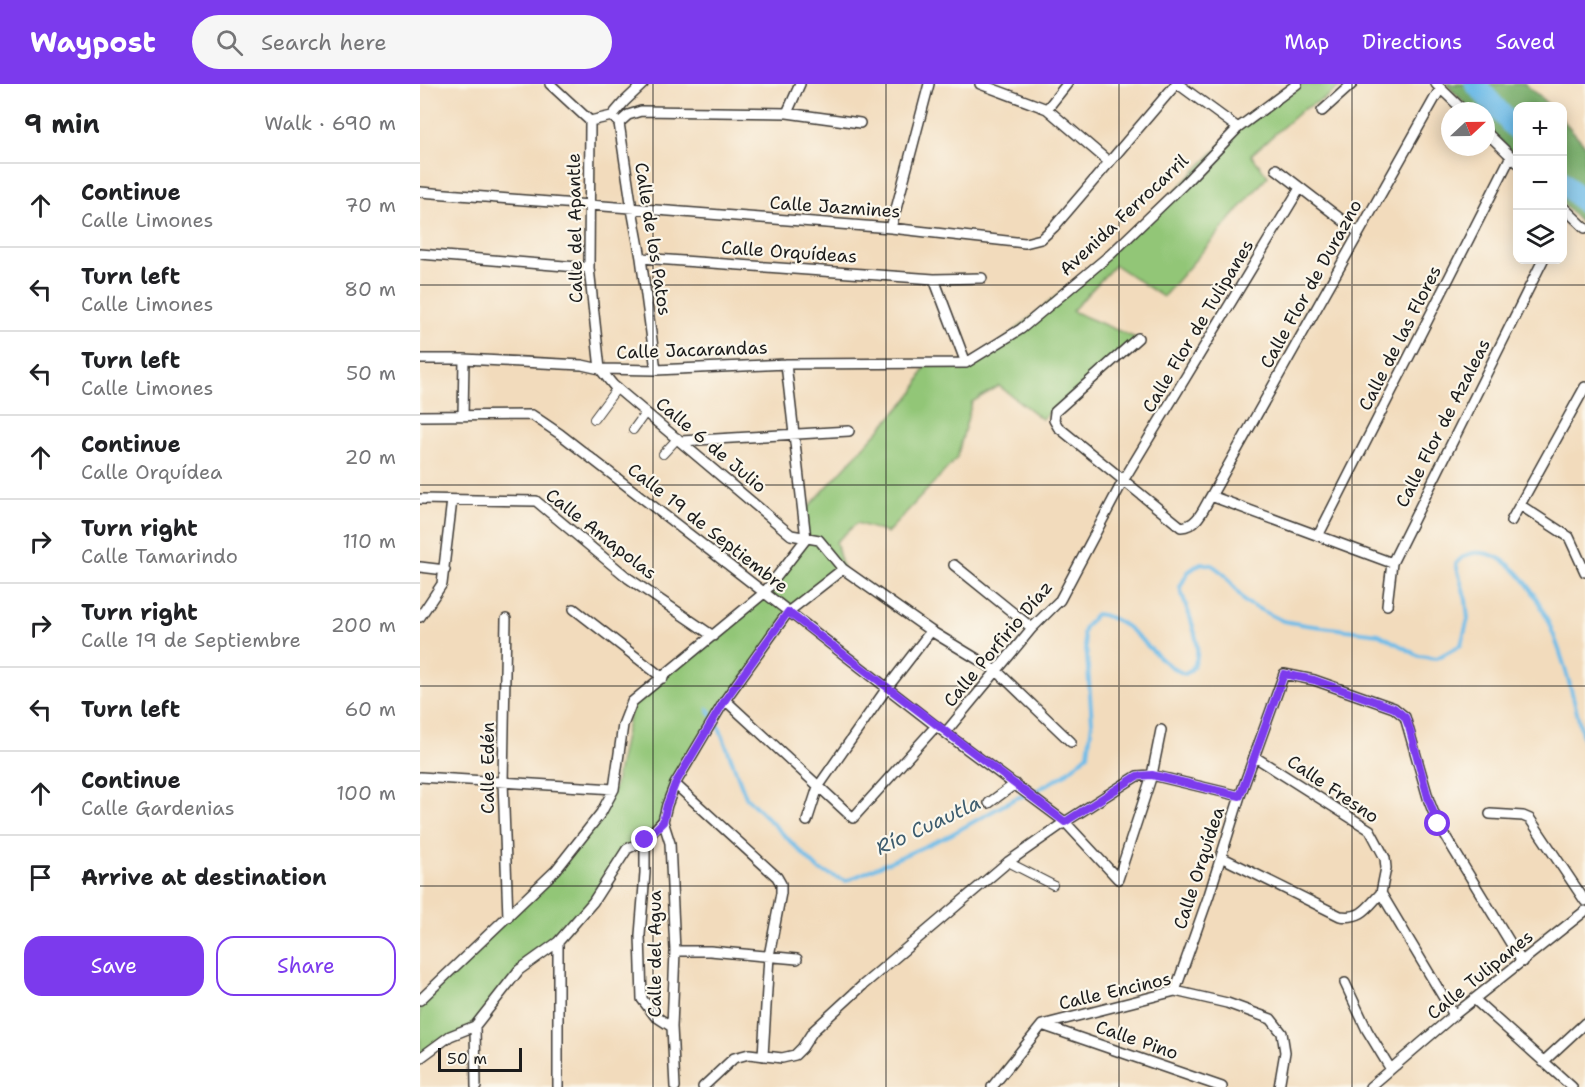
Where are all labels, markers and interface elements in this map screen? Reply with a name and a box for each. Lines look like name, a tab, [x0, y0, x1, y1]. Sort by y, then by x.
search box	[192, 15, 612, 69]
text: Waypost	[30, 23, 156, 61]
icon: search	[213, 26, 246, 59]
text: Search here	[261, 28, 387, 57]
text: Map	[1284, 28, 1329, 56]
text: Directions	[1362, 28, 1462, 56]
text: Saved	[1495, 28, 1555, 56]
north arrow	[1441, 102, 1495, 156]
map controls	[1513, 102, 1567, 264]
button: +	[1513, 102, 1567, 156]
text: 9 min	[24, 106, 100, 141]
text: Walk · 690 m	[264, 110, 396, 136]
street label: Avenida Ferrocarril	[1054, 148, 1194, 281]
street label: Calle del Apantle	[562, 153, 588, 303]
button: −	[1513, 156, 1567, 210]
street label: Calle de los Patos	[629, 161, 677, 317]
text: Continue	[81, 178, 181, 207]
icon: ahead	[24, 189, 57, 222]
street label: Calle Jazmines	[769, 190, 901, 224]
text: 70 m	[344, 192, 396, 218]
street label: Calle Flor de Durazno	[1255, 195, 1367, 373]
text: Calle Limones	[81, 207, 213, 233]
button: layers	[1513, 210, 1567, 264]
street label: Calle Orquídeas	[720, 235, 858, 269]
street label: Calle Flor de Tulipanes	[1137, 235, 1259, 417]
street label: Calle de las Flores	[1353, 261, 1447, 415]
text: Turn left	[81, 262, 180, 291]
icon: left	[24, 273, 57, 306]
text: 80 m	[344, 276, 396, 302]
text: Calle Limones	[81, 291, 213, 317]
street label: Calle Jacarandas	[616, 335, 768, 365]
street label: Calle Flor de Azaleas	[1390, 335, 1496, 511]
text: Turn left	[81, 346, 180, 375]
icon: left	[24, 357, 57, 390]
text: 50 m	[346, 360, 396, 386]
text: Calle Limones	[81, 375, 213, 401]
street label: Calle 6 de Julio	[651, 392, 771, 498]
text: Continue	[81, 430, 181, 459]
icon: ahead	[24, 441, 57, 474]
text: 20 m	[345, 444, 396, 470]
street label: Calle 19 de Septiembre	[623, 458, 793, 598]
text: Calle Orquídea	[81, 459, 222, 485]
street label: Calle Amapolas	[540, 483, 662, 585]
text: Turn right	[81, 514, 198, 543]
icon: right	[24, 525, 57, 558]
text: 110 m	[342, 528, 396, 554]
text: Calle Tamarindo	[81, 543, 238, 569]
street label: Calle Porfirio Díaz	[938, 576, 1058, 712]
text: Turn right	[81, 598, 198, 627]
icon: right	[24, 609, 57, 642]
text: 200 m	[331, 612, 396, 638]
text: Calle 19 de Septiembre	[81, 627, 301, 653]
icon: left	[24, 693, 57, 726]
text: Turn left	[81, 695, 180, 724]
text: 60 m	[344, 696, 396, 722]
street label: Calle Edén	[476, 722, 500, 814]
street label: Calle Fresno	[1282, 749, 1384, 829]
text: Continue	[81, 766, 181, 795]
icon: ahead	[24, 777, 57, 810]
text: 100 m	[336, 780, 396, 806]
water label: Río Cuautla	[871, 789, 985, 861]
text: Calle Gardenias	[81, 795, 235, 821]
street label: Calle Orquídea	[1168, 804, 1230, 932]
route start	[1424, 810, 1450, 836]
route end	[631, 826, 657, 852]
icon: arrive	[24, 861, 57, 894]
text: Arrive at destination	[81, 863, 327, 892]
street label: Calle del Agua	[643, 890, 667, 1018]
street label: Calle Tulipanes	[1422, 925, 1538, 1025]
button: Save	[24, 936, 204, 996]
button: Share	[216, 936, 396, 996]
street label: Calle Encinos	[1056, 966, 1174, 1016]
street label: Calle Pino	[1092, 1015, 1182, 1065]
scale bar	[438, 1045, 522, 1072]
text: 50 m	[447, 1048, 487, 1069]

